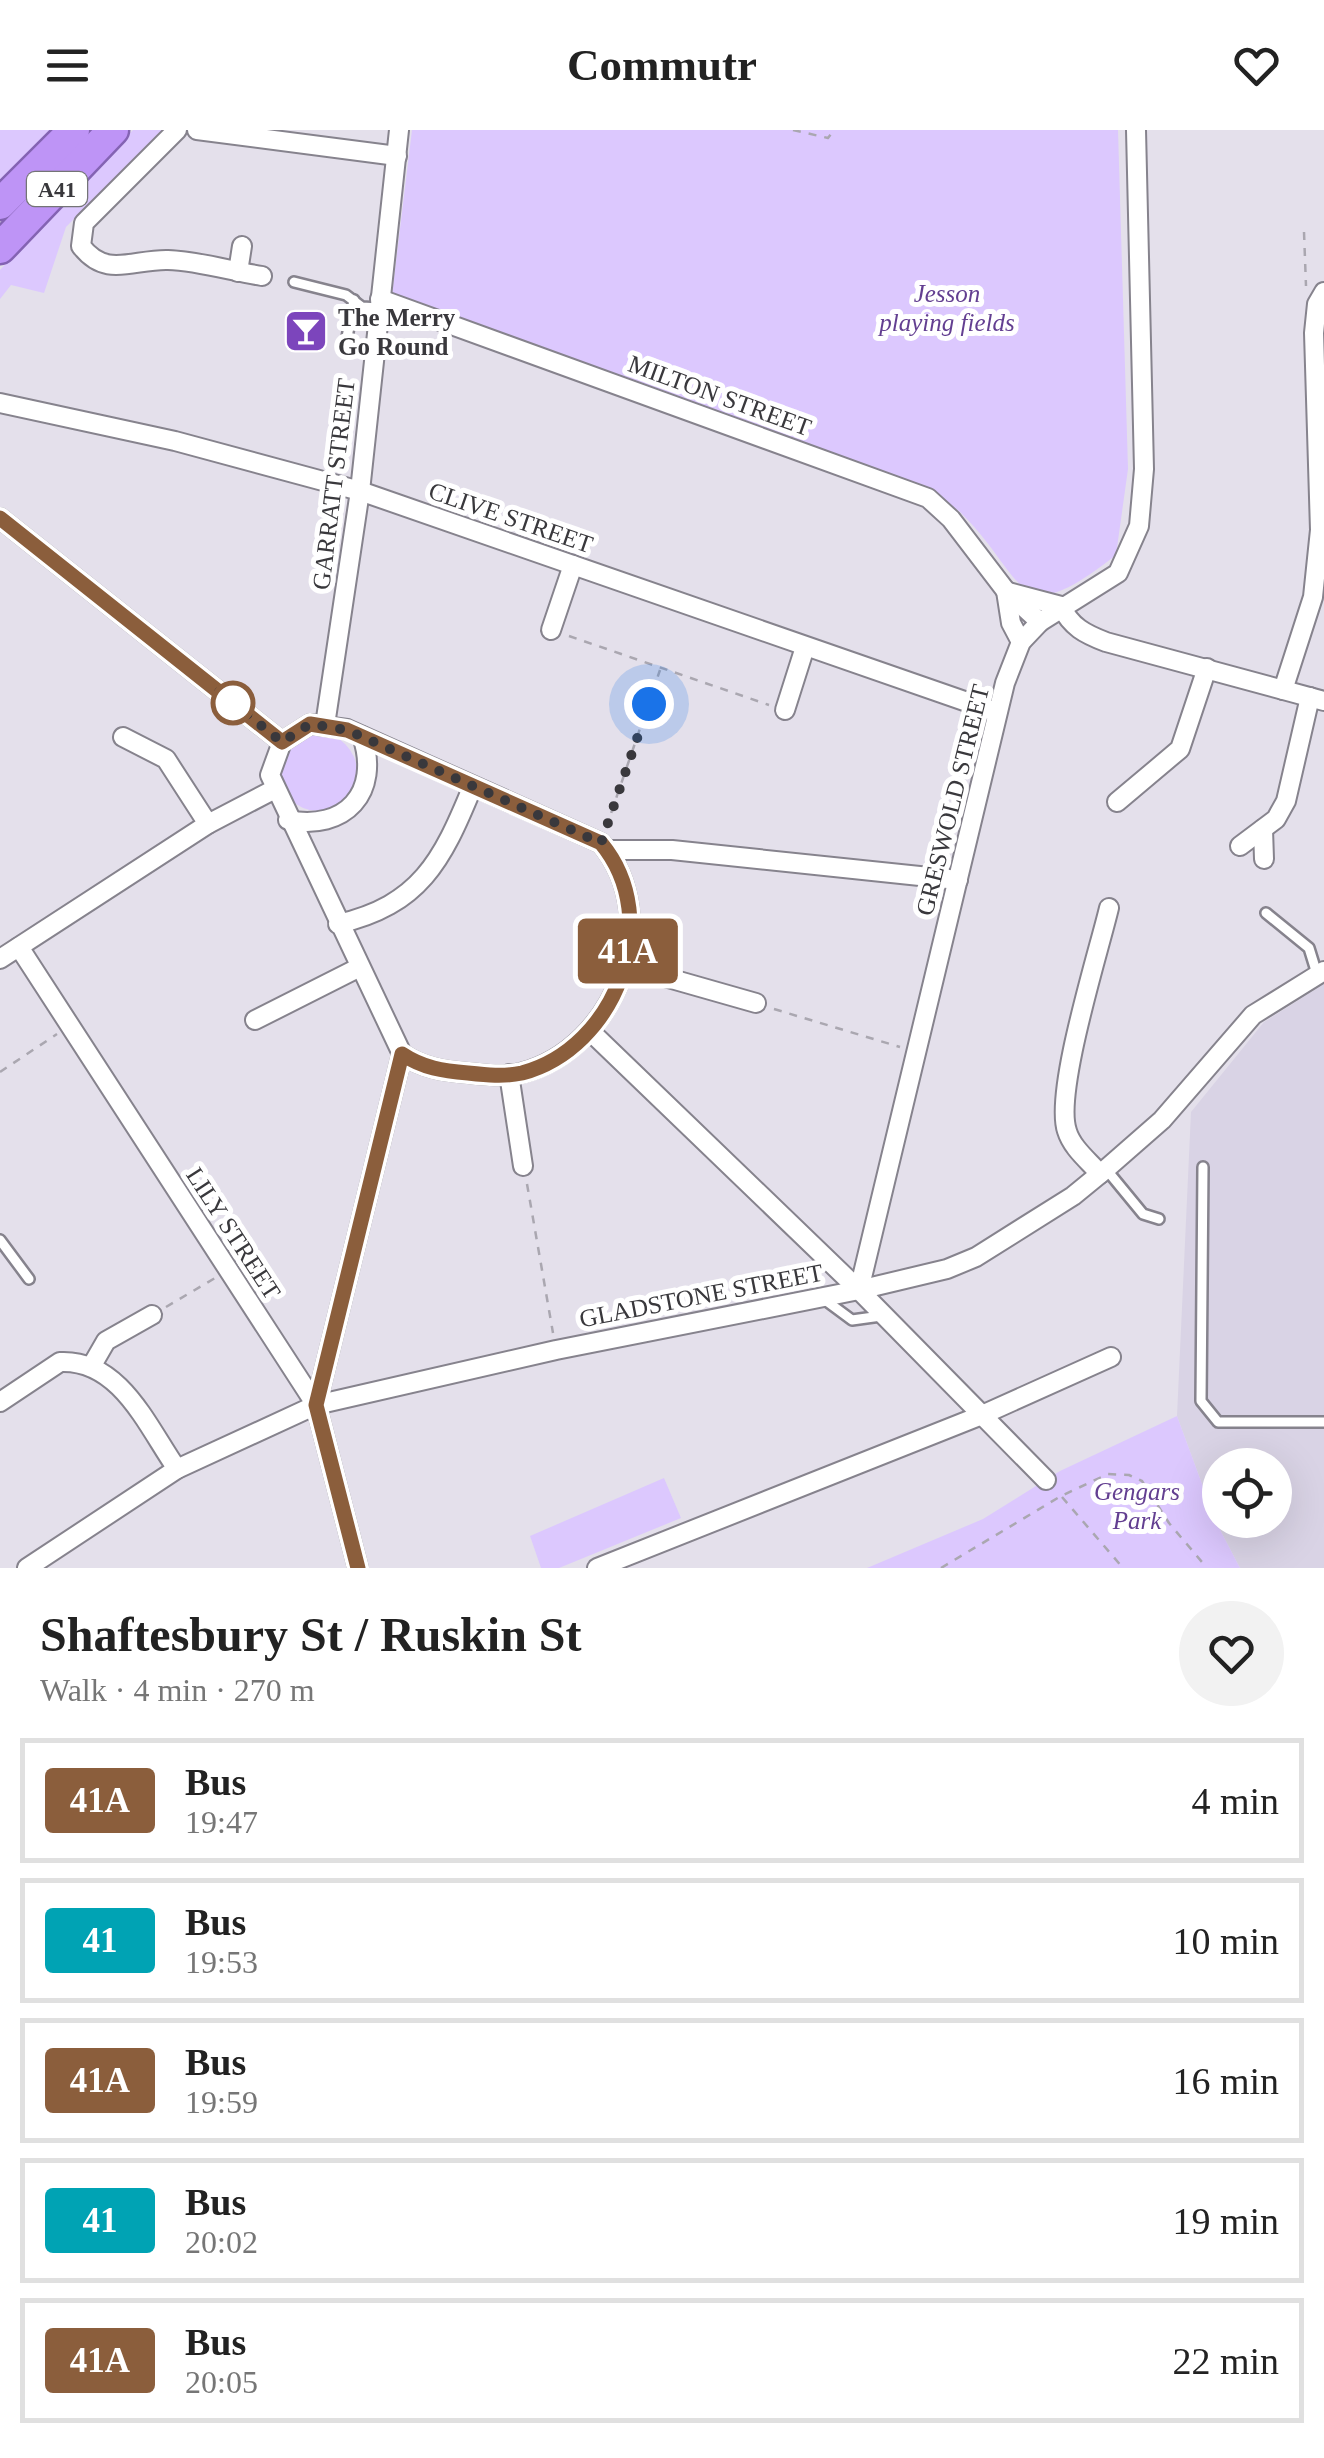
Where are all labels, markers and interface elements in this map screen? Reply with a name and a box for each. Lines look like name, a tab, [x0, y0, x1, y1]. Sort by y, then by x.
icon: menu	[40, 38, 95, 93]
icon: heart	[1229, 38, 1284, 93]
text: Commutr	[567, 40, 757, 90]
road number: A41	[27, 172, 87, 206]
park label: Jesson playing fields	[877, 280, 1015, 336]
place label: The Merry Go Round	[338, 304, 456, 360]
bar icon: The Merry Go Round	[283, 308, 329, 354]
street label: MILTON STREET	[625, 350, 815, 441]
street label: GARRATT STREET	[307, 377, 360, 591]
street label: CLIVE STREET	[425, 477, 596, 558]
your location	[624, 679, 674, 729]
unlabelled marker	[212, 682, 254, 724]
street label: GRESWOLD STREET	[911, 682, 994, 918]
line badge: 41A	[570, 918, 686, 984]
text: 41A	[598, 932, 658, 971]
street label: LILY STREET	[181, 1162, 286, 1304]
street label: GLADSTONE STREET	[577, 1259, 825, 1332]
map controls	[1202, 1448, 1292, 1538]
button: locate	[1202, 1448, 1292, 1538]
park label: Gengars Park	[1094, 1478, 1180, 1534]
button: heart	[1179, 1601, 1284, 1706]
text: Shaftesbury St / Ruskin St	[40, 1608, 582, 1661]
text: Walk · 4 min · 270 m	[40, 1672, 315, 1708]
text: Bus	[185, 1761, 246, 1803]
text: 4 min	[1191, 1780, 1279, 1822]
text: 41A	[70, 1781, 130, 1820]
text: 19:47	[185, 1804, 258, 1840]
text: Bus	[185, 1901, 246, 1943]
text: 10 min	[1172, 1920, 1279, 1962]
text: 41	[83, 1921, 118, 1960]
text: 19:53	[185, 1944, 258, 1980]
text: Bus	[185, 2041, 246, 2083]
text: 16 min	[1172, 2060, 1279, 2102]
text: 41A	[70, 2061, 130, 2100]
text: 19:59	[185, 2084, 258, 2120]
text: Bus	[185, 2181, 246, 2223]
text: 19 min	[1172, 2200, 1279, 2242]
text: 41	[83, 2201, 118, 2240]
text: 20:02	[185, 2224, 258, 2260]
text: Bus	[185, 2321, 246, 2363]
text: 22 min	[1172, 2340, 1279, 2382]
text: 41A	[70, 2341, 130, 2380]
text: 20:05	[185, 2364, 258, 2400]

